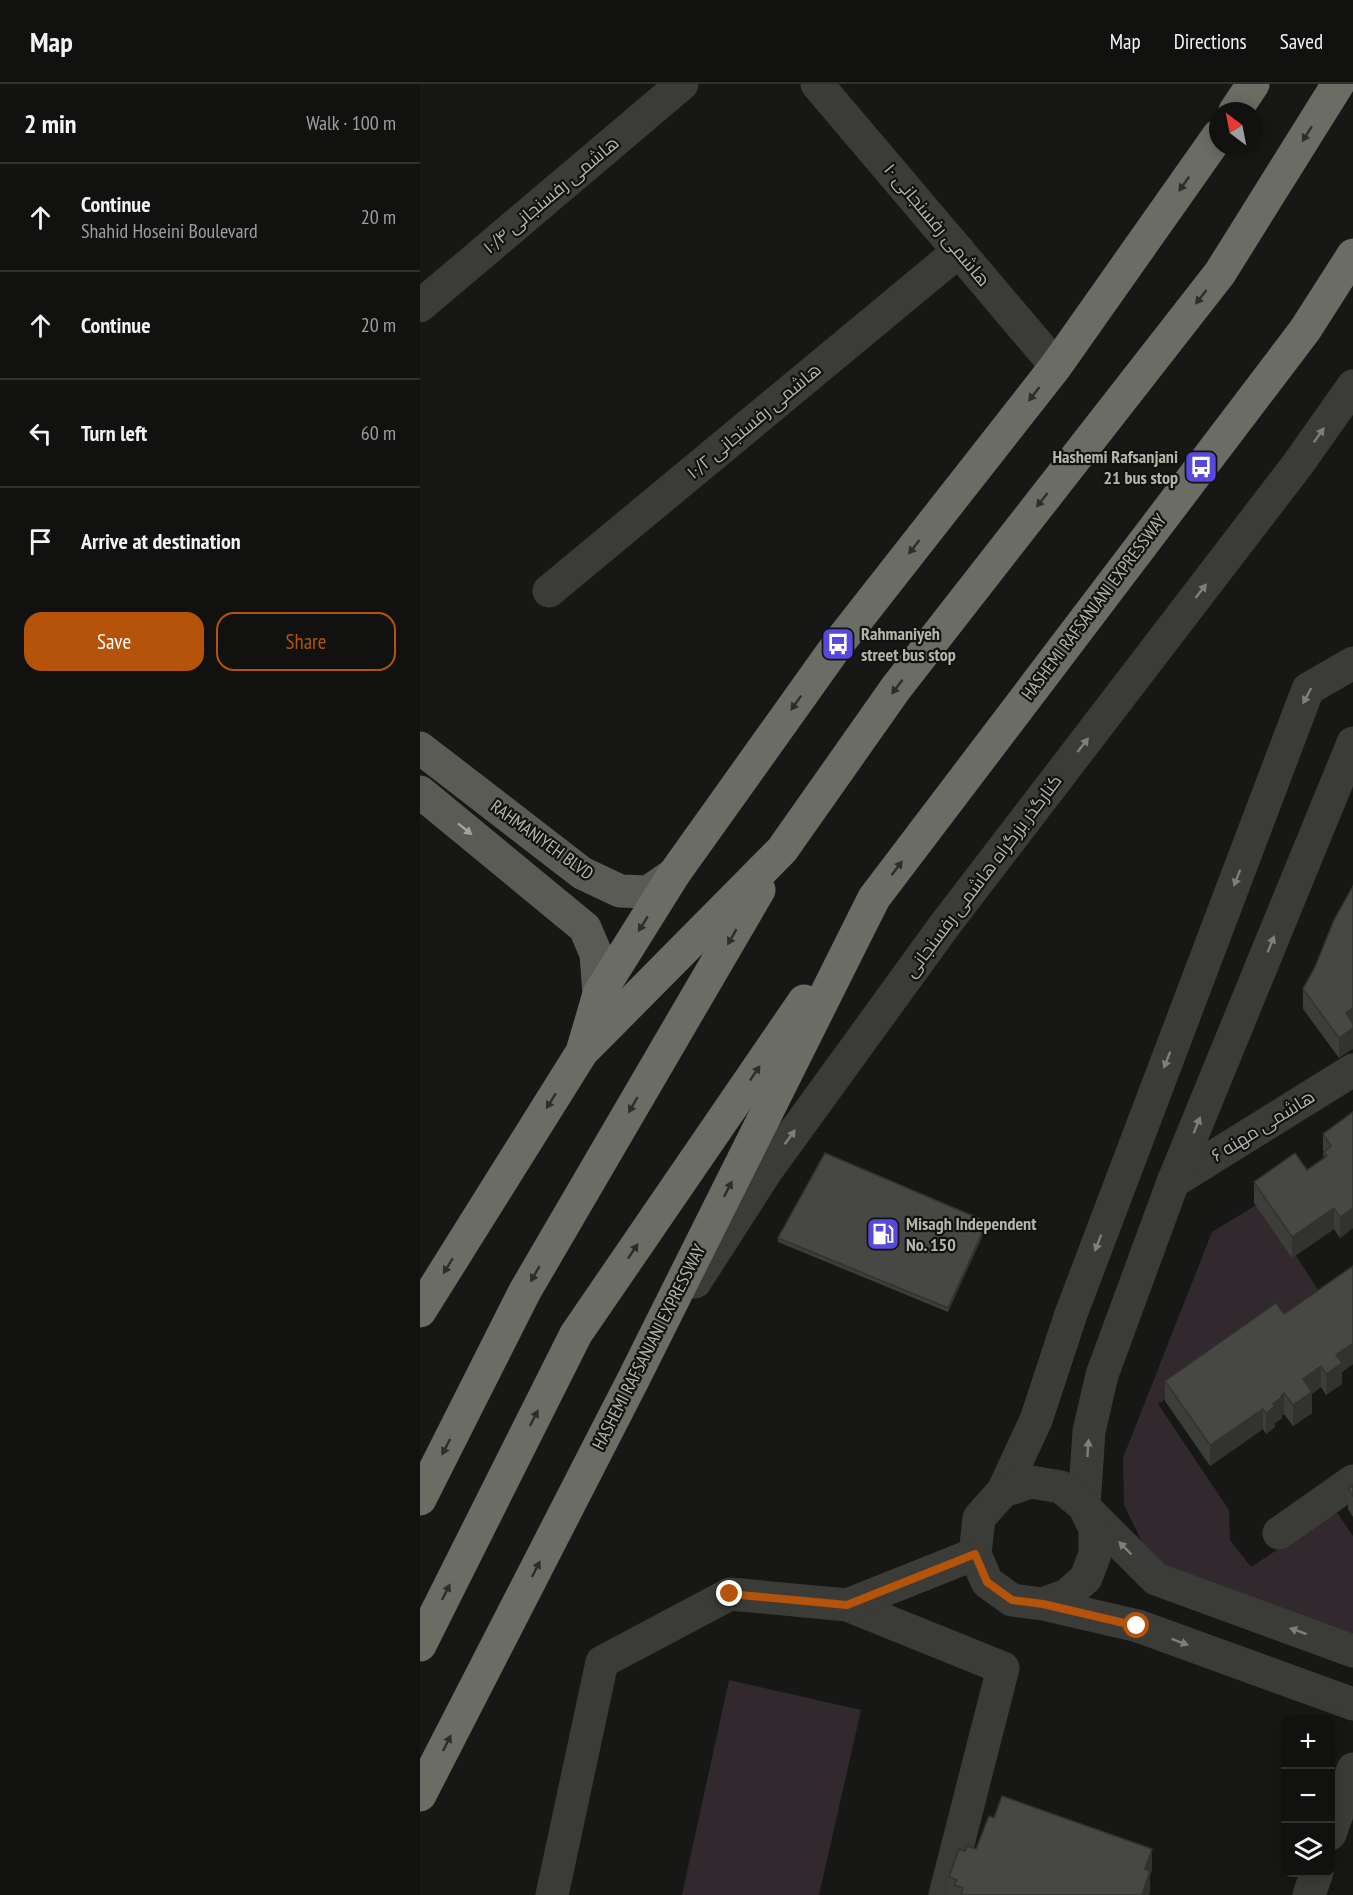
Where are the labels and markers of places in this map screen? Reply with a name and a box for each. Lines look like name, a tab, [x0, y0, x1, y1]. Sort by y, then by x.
place label: Hashemi Rafsanjani 21 bus stop	[1052, 445, 1178, 489]
bus stop icon: Hashemi Rafsanjani 21 bus stop	[1183, 449, 1219, 485]
place label: Rahmaniyeh street bus stop	[861, 622, 956, 666]
bus stop icon: Rahmaniyeh street bus stop	[820, 626, 856, 662]
place label: Misagh Independent No. 150	[906, 1212, 1037, 1256]
fuel station icon: Misagh Independent No. 150	[865, 1216, 901, 1252]

